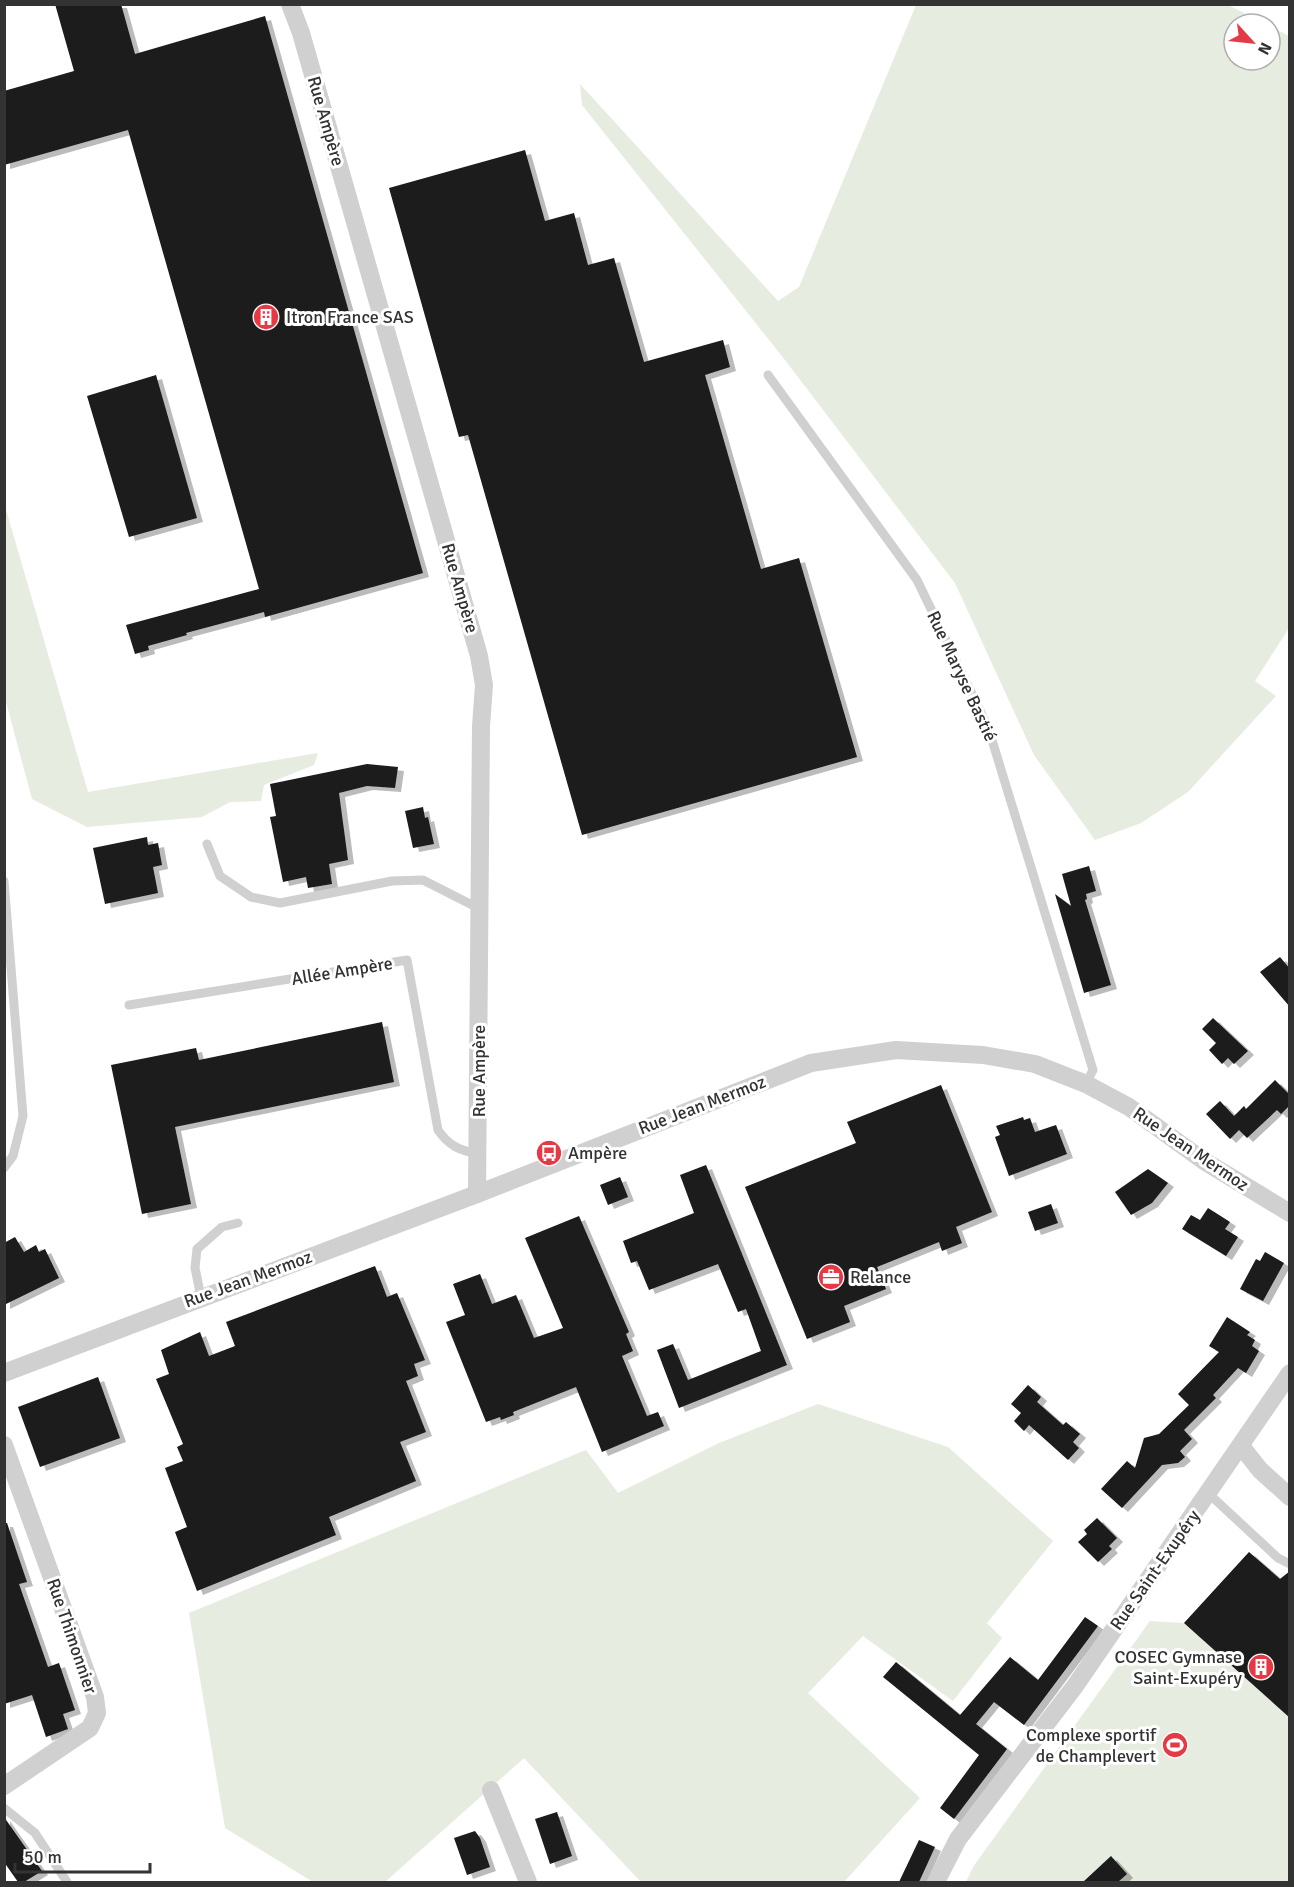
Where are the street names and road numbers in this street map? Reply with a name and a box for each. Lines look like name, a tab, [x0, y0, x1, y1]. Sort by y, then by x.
street label: Rue Ampère	[303, 74, 349, 168]
street label: Rue Ampère	[437, 541, 483, 635]
street label: Rue Maryse Bastié	[922, 607, 1002, 745]
street label: Allée Ampère	[290, 952, 394, 990]
street label: Rue Ampère	[468, 1025, 490, 1117]
street label: Rue Jean Mermoz	[635, 1071, 769, 1139]
street label: Rue Jean Mermoz	[1129, 1102, 1253, 1196]
street label: Rue Jean Mermoz	[181, 1246, 315, 1312]
street label: Rue Saint-Exupéry	[1105, 1505, 1205, 1634]
street label: Rue Thimonnier	[42, 1575, 102, 1697]

